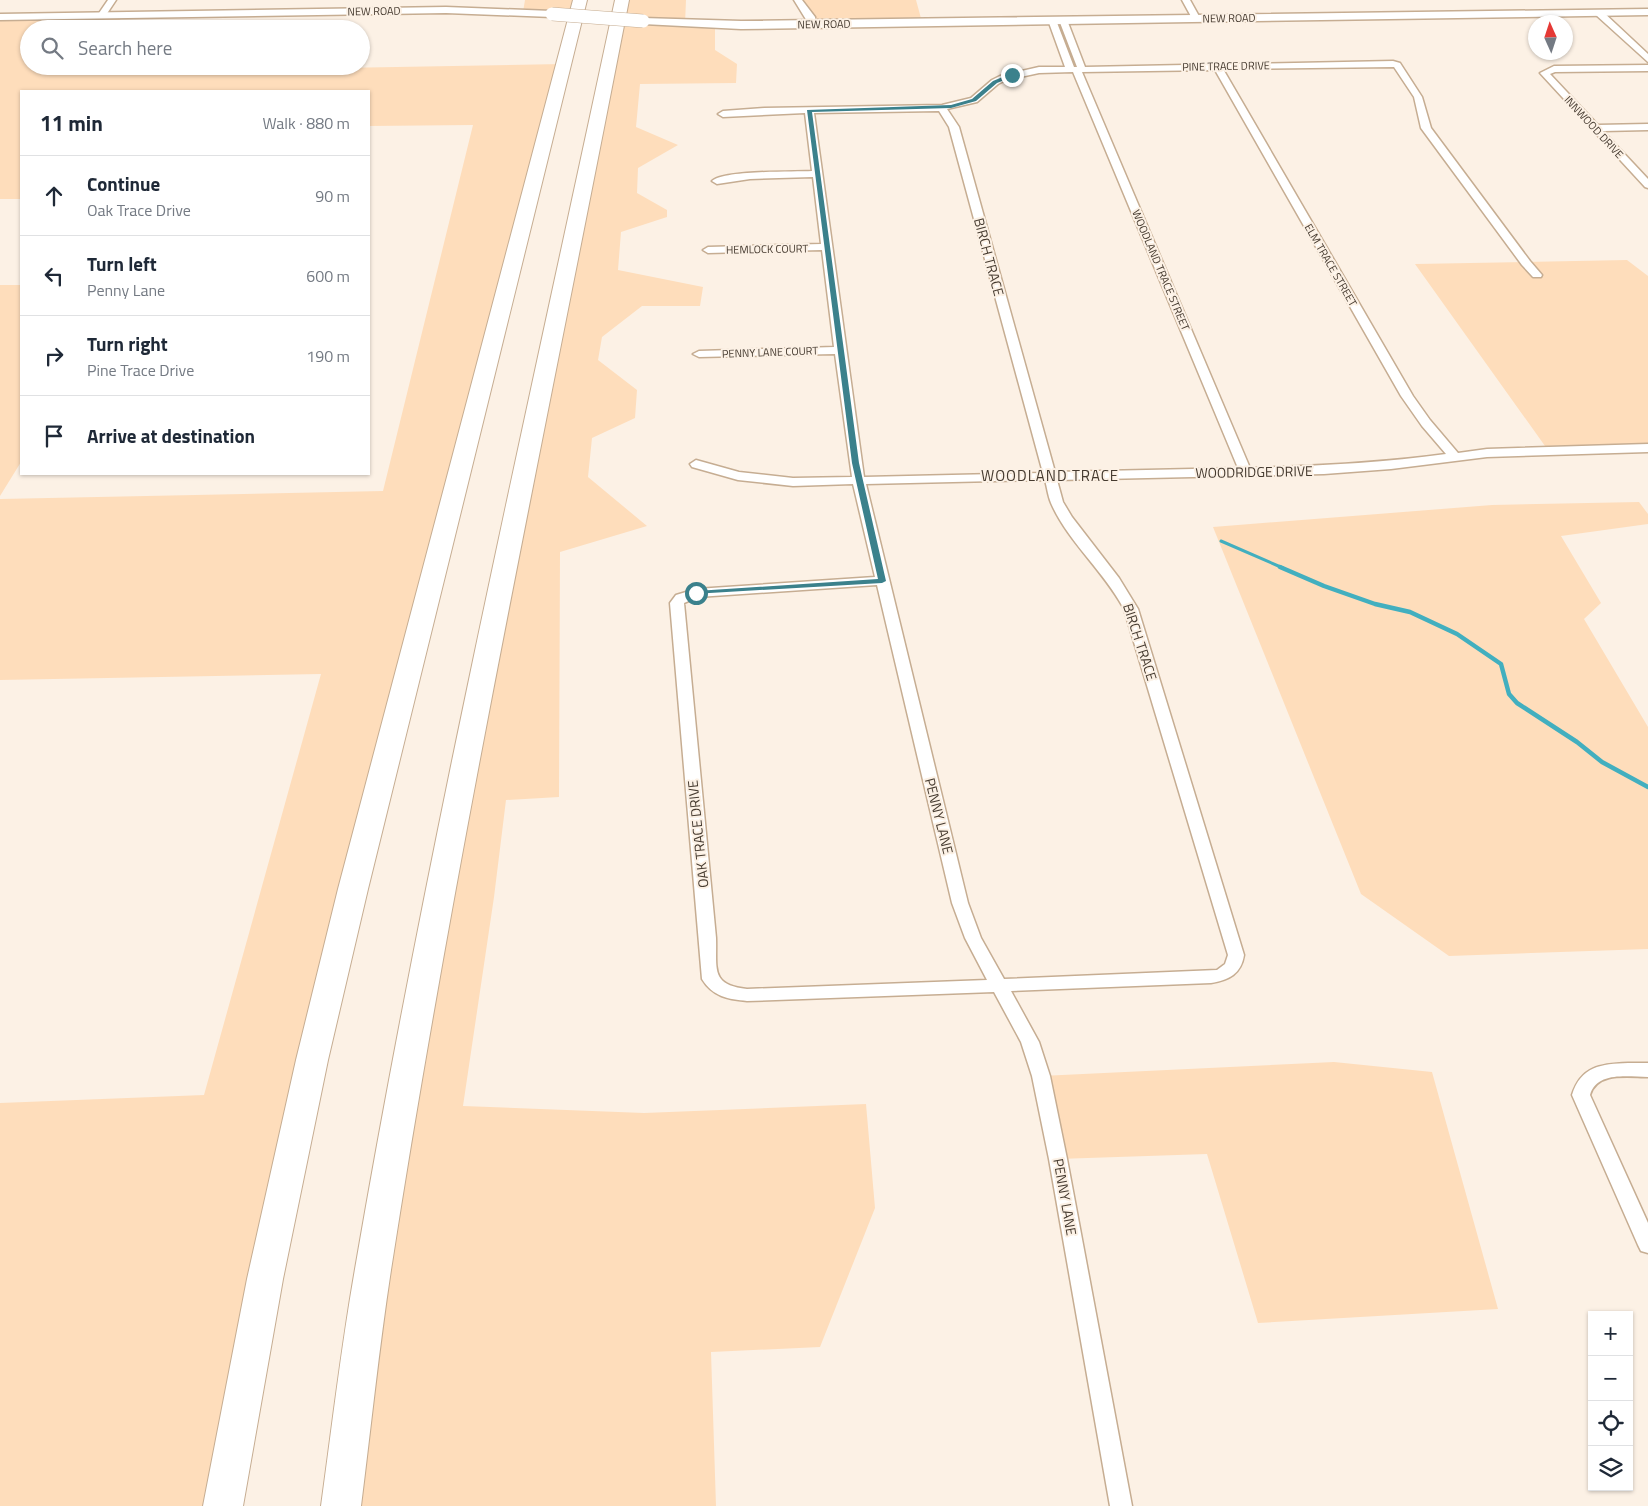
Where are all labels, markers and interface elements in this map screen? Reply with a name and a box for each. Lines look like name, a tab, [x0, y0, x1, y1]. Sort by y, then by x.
street label: NEW ROAD	[347, 3, 401, 19]
street label: NEW ROAD	[1202, 10, 1256, 26]
north arrow	[1528, 15, 1573, 60]
street label: NEW ROAD	[797, 16, 851, 32]
search box	[20, 20, 370, 75]
text: Search here	[78, 33, 172, 62]
icon: search	[38, 34, 66, 62]
street label: PINE TRACE DRIVE	[1182, 57, 1270, 75]
route end	[1001, 64, 1024, 87]
street label: INNWOOD DRIVE	[1561, 92, 1627, 162]
text: 11 min	[40, 107, 103, 139]
text: Walk · 880 m	[262, 111, 350, 135]
text: Continue	[87, 169, 160, 198]
icon: ahead	[40, 182, 68, 210]
text: 90 m	[315, 184, 350, 208]
text: Oak Trace Drive	[87, 198, 191, 222]
street label: WOODLAND TRACE STREET	[1128, 207, 1194, 333]
street label: BIRCH TRACE	[969, 215, 1010, 299]
street label: ELM TRACE STREET	[1301, 221, 1361, 309]
street label: HEMLOCK COURT	[726, 240, 809, 258]
text: Turn left	[87, 249, 157, 278]
icon: left	[40, 262, 68, 290]
text: 600 m	[306, 264, 350, 288]
text: Penny Lane	[87, 278, 165, 302]
text: Turn right	[87, 329, 168, 358]
icon: right	[40, 342, 68, 370]
street label: PENNY LANE COURT	[722, 342, 819, 362]
text: 190 m	[306, 344, 350, 368]
text: Pine Trace Drive	[87, 358, 194, 382]
text: Arrive at destination	[87, 421, 255, 450]
icon: arrive	[40, 422, 68, 450]
street label: WOODRIDGE DRIVE	[1195, 460, 1313, 483]
district label: WOODLAND TRACE	[981, 464, 1119, 487]
route start	[685, 582, 708, 605]
street label: BIRCH TRACE	[1118, 600, 1163, 684]
street label: PENNY LANE	[920, 776, 959, 856]
street label: OAK TRACE DRIVE	[681, 779, 714, 889]
street label: PENNY LANE	[1048, 1157, 1083, 1237]
map controls	[1588, 1311, 1633, 1491]
button: +	[1588, 1311, 1633, 1356]
button: −	[1588, 1356, 1633, 1401]
button: locate	[1588, 1401, 1633, 1446]
button: layers	[1588, 1446, 1633, 1491]

